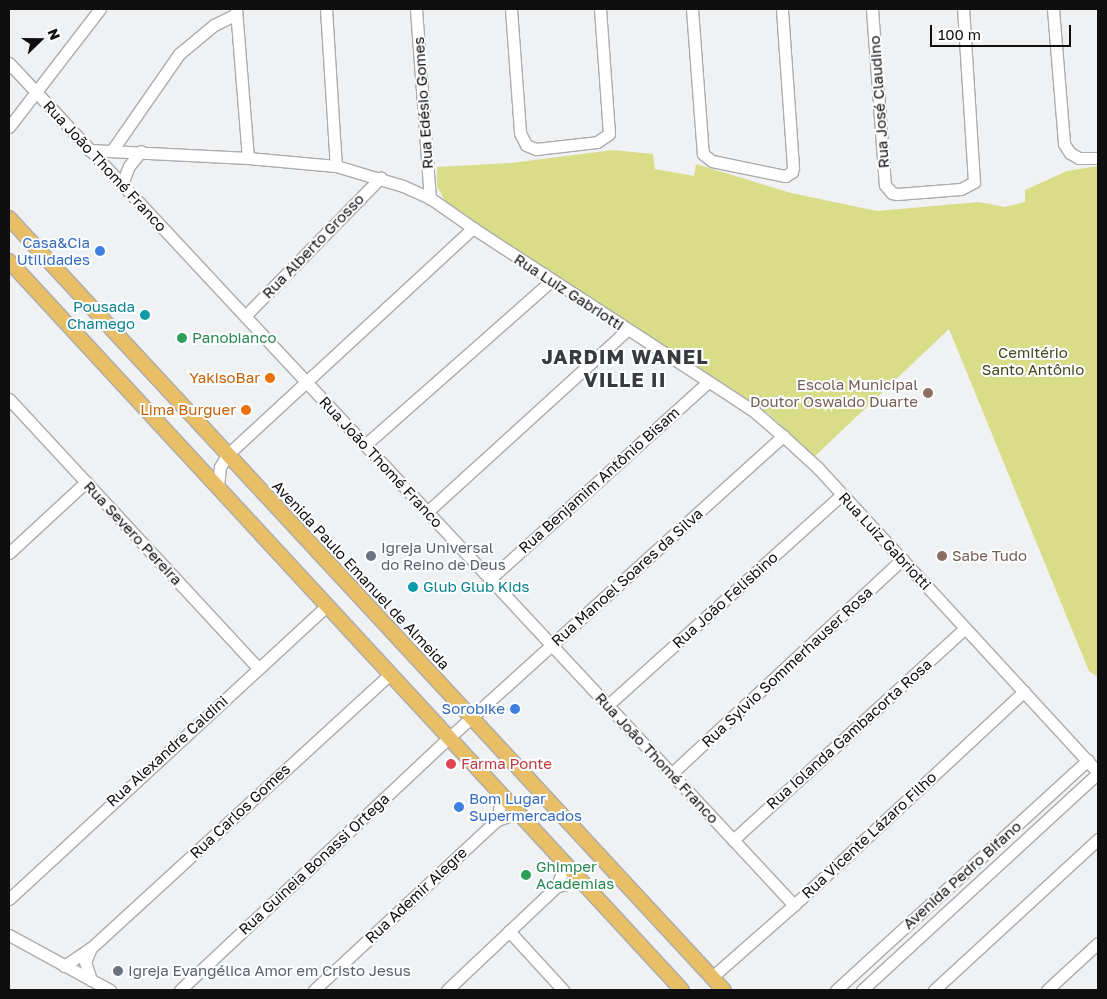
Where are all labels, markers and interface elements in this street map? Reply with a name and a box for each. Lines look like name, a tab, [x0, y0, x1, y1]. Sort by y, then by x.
north arrow	[15, 15, 65, 65]
scale bar	[932, 15, 1073, 47]
text: 100 m	[938, 25, 981, 43]
text: N	[44, 26, 64, 42]
street label: Rua José Claudino	[865, 35, 893, 169]
street label: Rua Edésio Gomes	[409, 36, 437, 170]
street label: Rua João Thomé Franco	[40, 97, 170, 235]
street label: Rua Alberto Grosso	[258, 190, 368, 302]
place label: Casa&Cia Utilidades	[17, 233, 90, 268]
marker: Casa&Cia Utilidades	[94, 245, 106, 257]
street label: Rua Luiz Gabriotti	[511, 250, 627, 334]
place label: Pousada Chamego	[67, 297, 135, 332]
marker: Pousada Chamego	[139, 309, 151, 321]
place label: Panobianco	[192, 329, 276, 347]
marker: Panobianco	[176, 332, 188, 344]
park label: Cemitério Santo Antônio	[982, 343, 1084, 378]
district label: JARDIM WANEL VILLE II	[540, 345, 710, 392]
place label: YakisoBar	[189, 369, 260, 387]
marker: YakisoBar	[264, 372, 276, 384]
place label: Escola Municipal Doutor Oswaldo Duarte	[750, 375, 918, 410]
marker: Escola Municipal Doutor Oswaldo Duarte	[922, 387, 934, 399]
street label: Rua João Thomé Franco	[316, 393, 446, 531]
place label: Lima Burguer	[140, 401, 236, 419]
street label: Rua Benjamim Antônio Bisam	[515, 403, 683, 557]
marker: Lima Burguer	[240, 404, 252, 416]
street label: Rua Severo Pereira	[80, 477, 186, 589]
street label: Avenida Paulo Emanuel de Almeida	[269, 477, 453, 673]
street label: Rua Luiz Gabriotti	[835, 488, 935, 594]
street label: Rua Manoel Soares da Silva	[548, 504, 706, 650]
place label: Igreja Universal do Reino de Deus	[381, 538, 506, 573]
place label: Sabe Tudo	[952, 547, 1027, 565]
street label: Rua João Felisbino	[669, 548, 781, 652]
marker: Igreja Universal do Reino de Deus	[365, 550, 377, 562]
marker: Sabe Tudo	[936, 550, 948, 562]
place label: Glub Glub Kids	[423, 578, 529, 596]
marker: Glub Glub Kids	[407, 581, 419, 593]
street label: Rua Sylvio Sommerhauser Rosa	[698, 583, 876, 751]
street label: Rua Iolanda Gambacorta Rosa	[763, 655, 935, 813]
street label: Rua João Thomé Franco	[592, 689, 722, 827]
street label: Rua Alexandre Caldini	[103, 692, 231, 810]
place label: Sorobike	[442, 700, 505, 718]
marker: Sorobike	[509, 703, 521, 715]
place label: Farma Ponte	[461, 755, 552, 773]
marker: Farma Ponte	[445, 758, 457, 770]
street label: Rua Carlos Gomes	[186, 760, 294, 862]
street label: Rua Vicente Lázaro Filho	[798, 768, 940, 902]
place label: Bom Lugar Supermercados	[469, 789, 582, 824]
street label: Rua Guineia Bonassi Ortega	[235, 790, 393, 938]
marker: Bom Lugar Supermercados	[453, 801, 465, 813]
street label: Avenida Pedro Bifano	[899, 817, 1025, 933]
street label: Rua Ademir Alegre	[361, 843, 471, 947]
place label: Ghimper Academias	[536, 857, 614, 892]
marker: Ghimper Academias	[520, 869, 532, 881]
place label: Igreja Evangélica Amor em Cristo Jesus	[128, 962, 411, 980]
marker: Igreja Evangélica Amor em Cristo Jesus	[112, 965, 124, 977]

